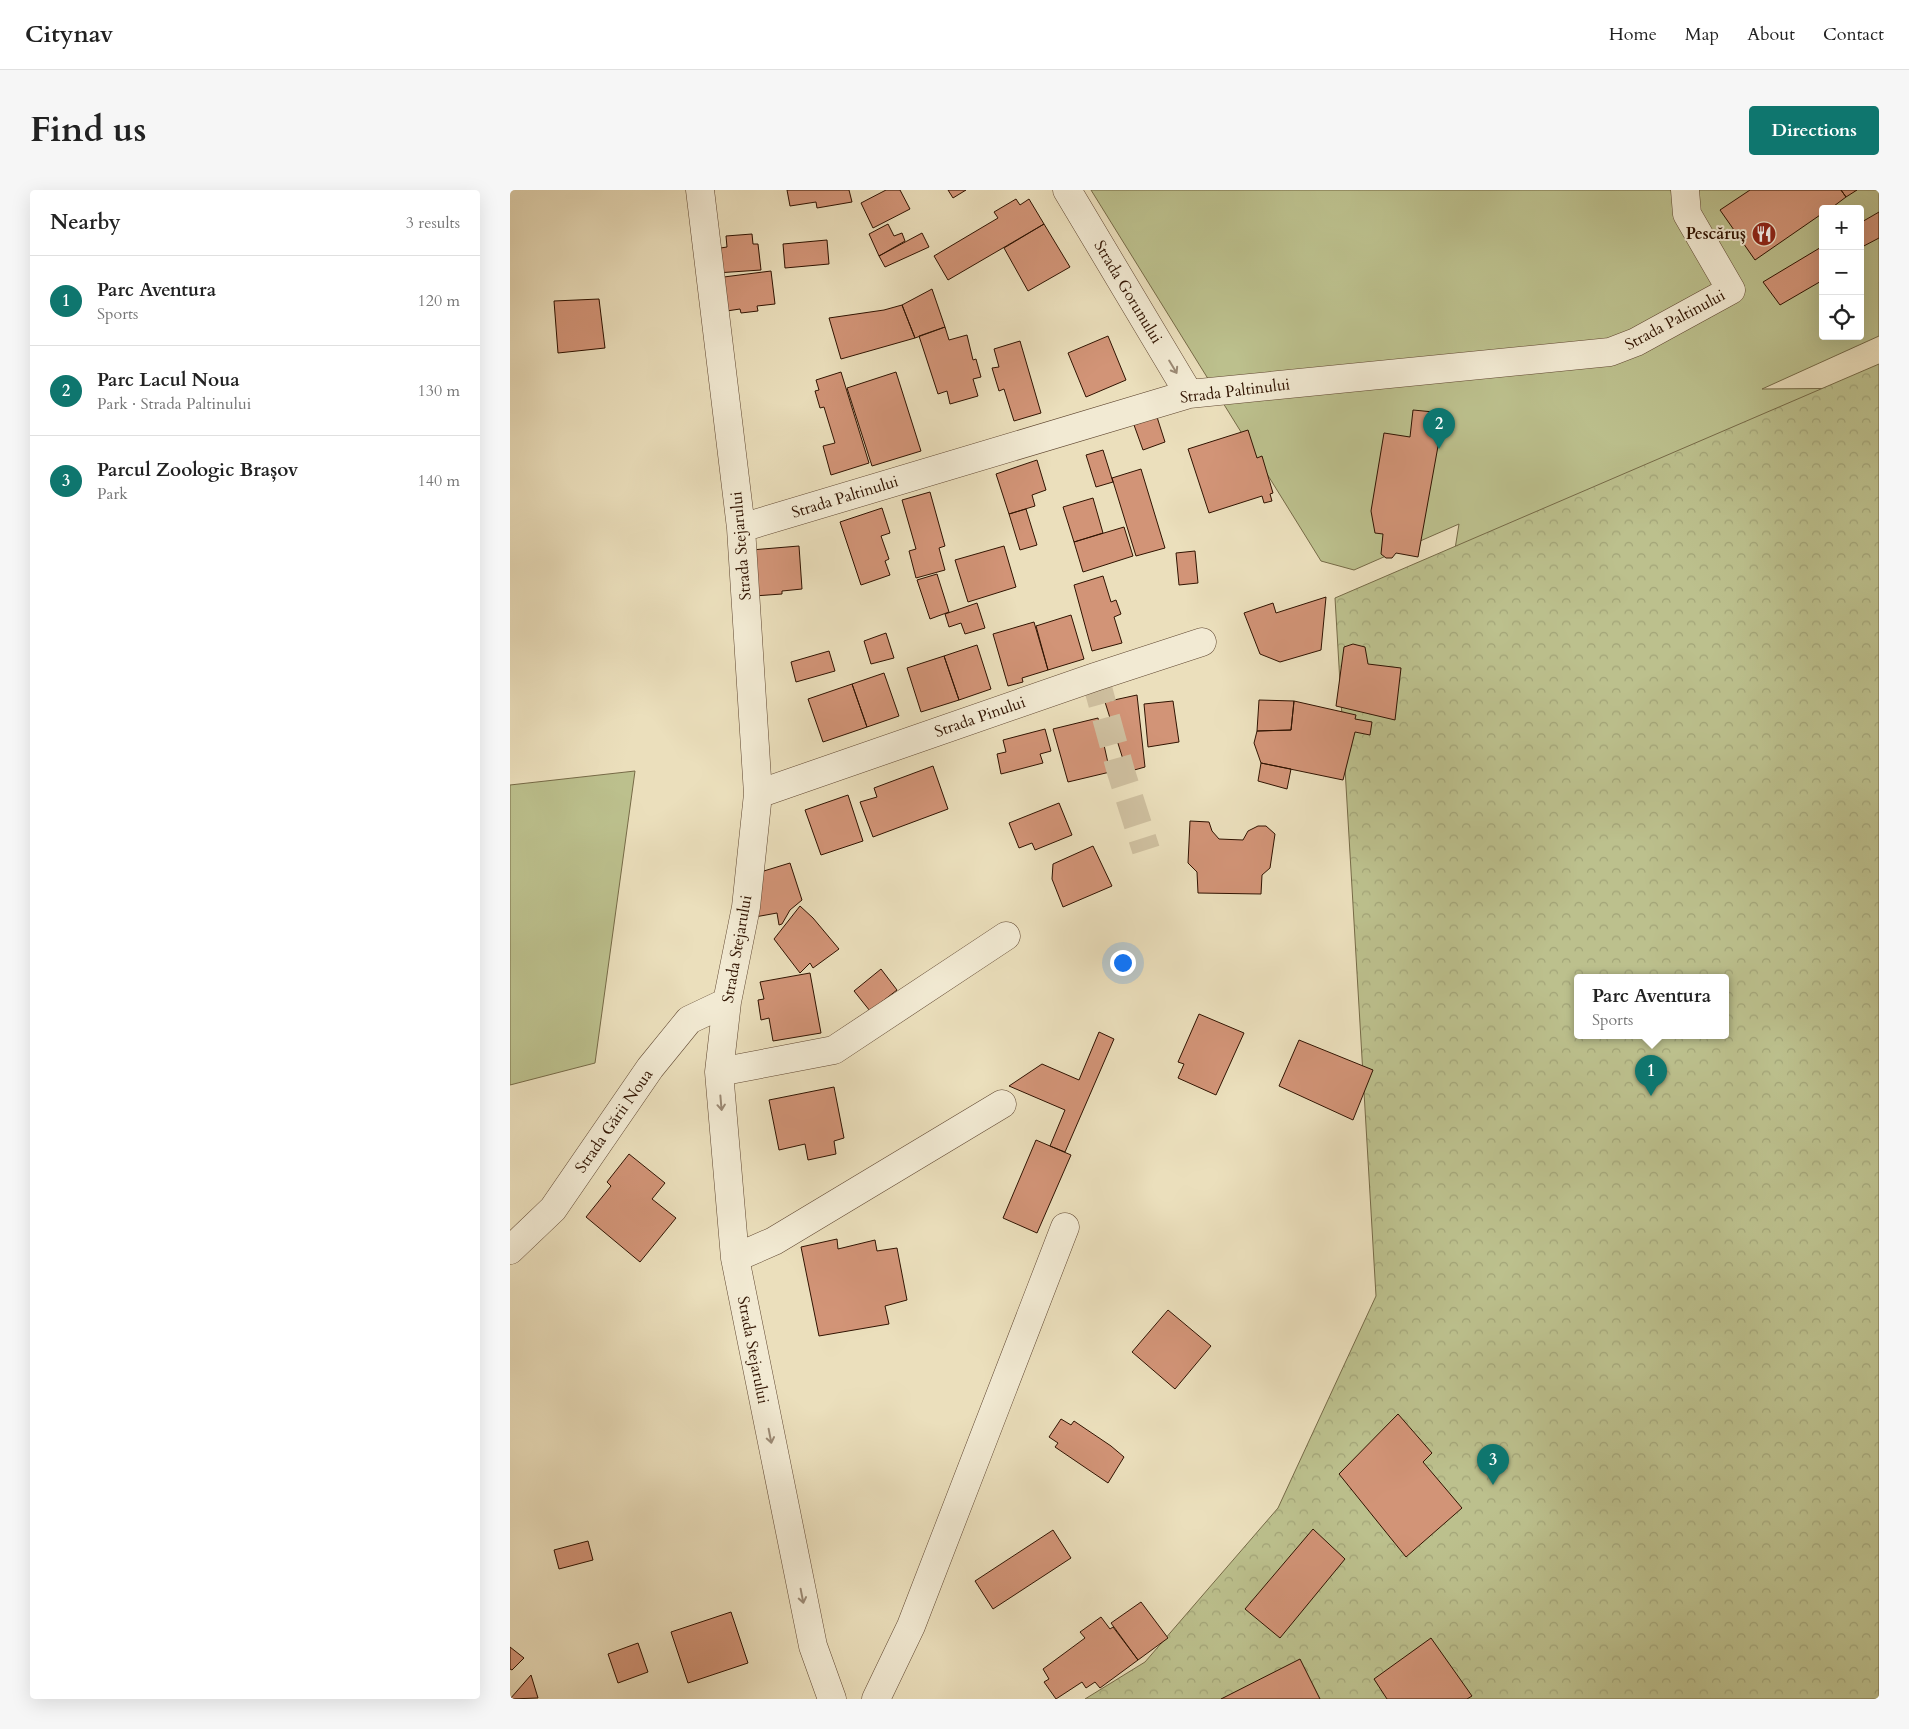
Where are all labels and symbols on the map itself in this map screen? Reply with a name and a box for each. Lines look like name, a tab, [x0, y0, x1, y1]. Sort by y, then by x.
restaurant icon: Pescăruș	[1751, 221, 1777, 247]
place label: Pescăruș	[1686, 223, 1746, 245]
street label: Strada Gorunului	[1089, 236, 1168, 348]
street label: Strada Paltinului	[1621, 284, 1730, 356]
one-way arrow	[1168, 360, 1178, 374]
street label: Strada Paltinului	[1179, 373, 1292, 409]
pin: 2	[1423, 408, 1455, 449]
street label: Strada Paltinului	[789, 470, 902, 524]
street label: Strada Stejarului	[725, 490, 757, 601]
street label: Strada Pinului	[932, 691, 1029, 743]
street label: Strada Stejarului	[717, 893, 757, 1005]
your location	[1110, 950, 1136, 976]
pin: 1	[1635, 1055, 1667, 1096]
street label: Strada Gării Noua	[570, 1065, 658, 1177]
one-way arrow	[717, 1095, 726, 1111]
street label: Strada Stejarului	[732, 1294, 774, 1406]
one-way arrow	[766, 1428, 776, 1444]
pin: 3	[1477, 1444, 1509, 1485]
one-way arrow	[798, 1587, 807, 1603]

